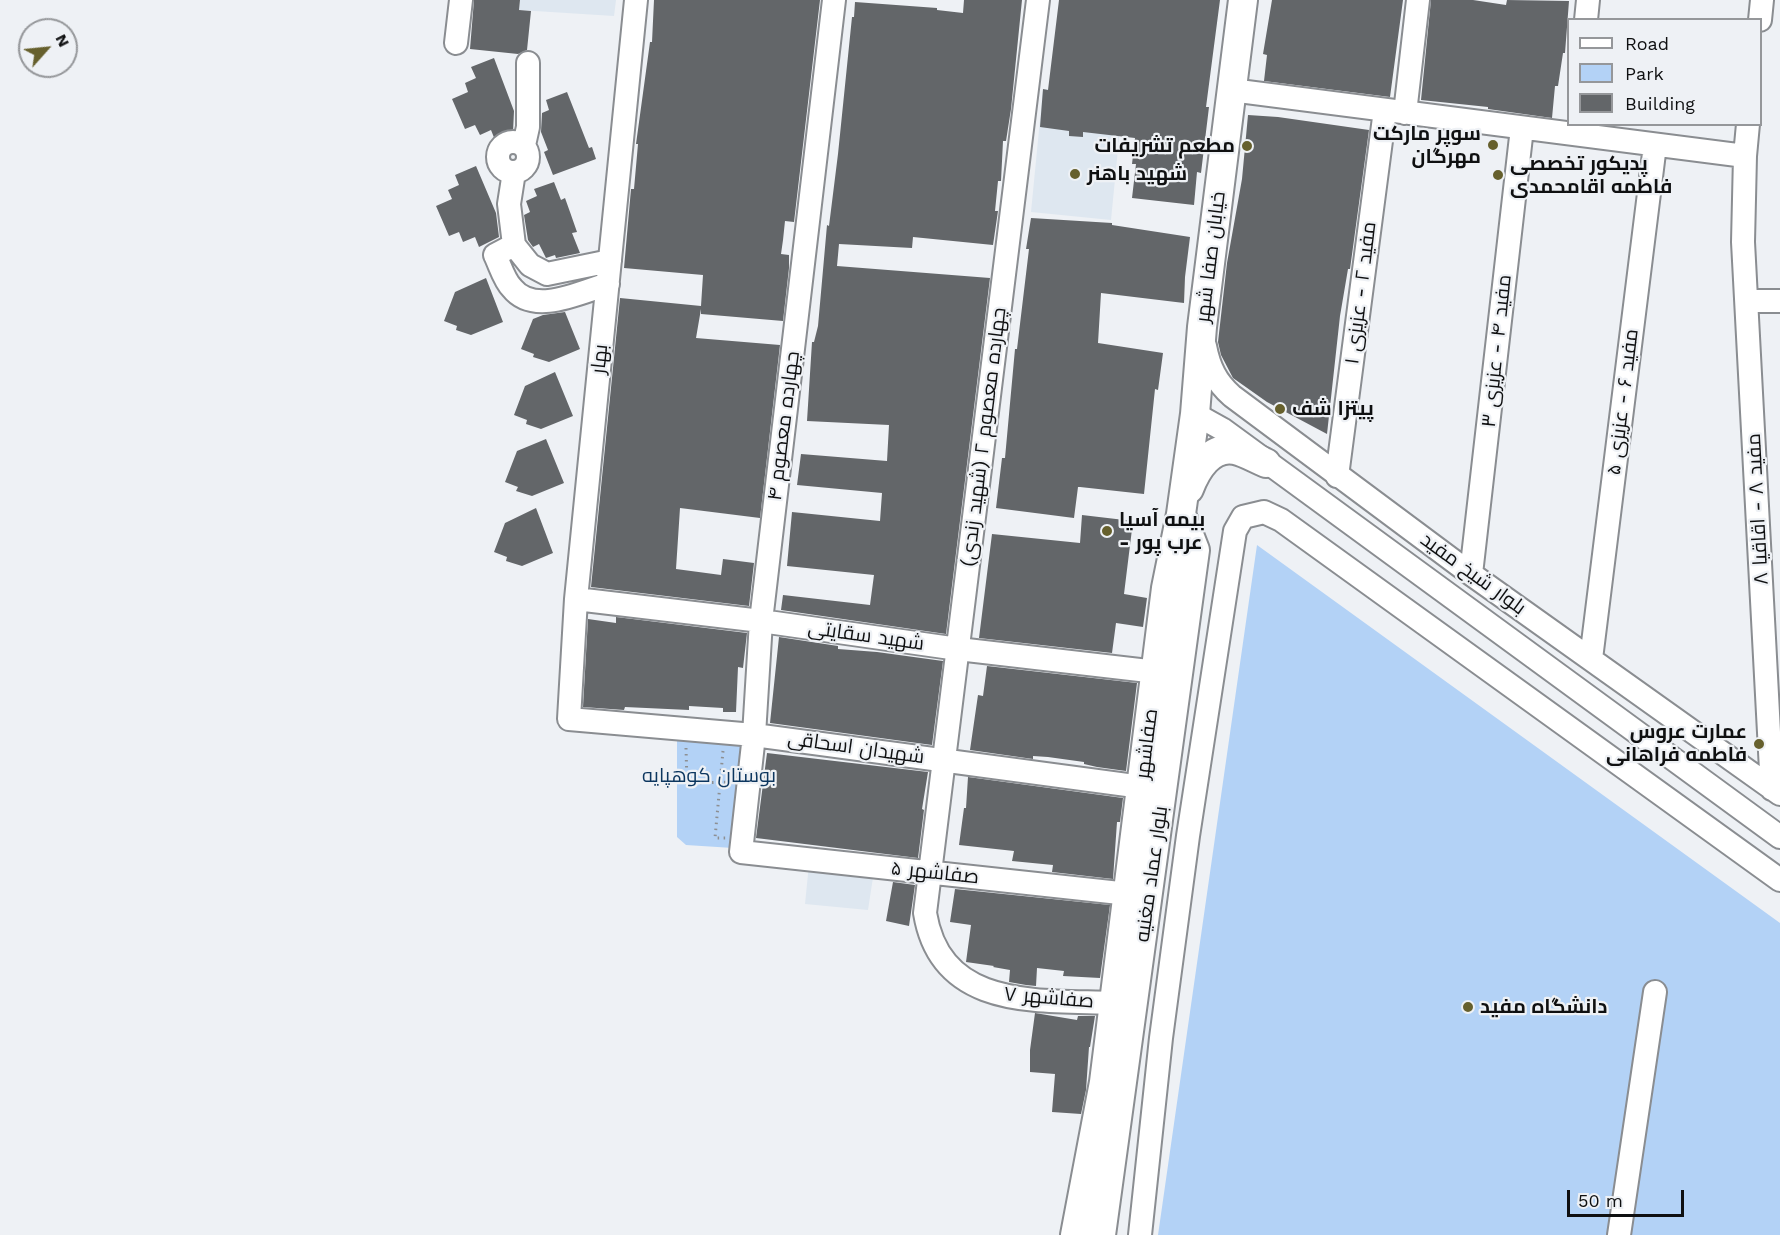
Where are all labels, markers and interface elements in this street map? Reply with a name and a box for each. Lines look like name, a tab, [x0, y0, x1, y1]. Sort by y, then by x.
north arrow	[18, 18, 78, 78]
legend	[1567, 18, 1762, 126]
text: N	[52, 31, 74, 50]
text: Road	[1625, 33, 1669, 54]
text: Park	[1625, 63, 1664, 84]
text: Building	[1625, 93, 1695, 114]
place label: سوپر مارکت مهرگان	[1373, 122, 1481, 169]
place label: مطعم تشريفات	[1095, 134, 1235, 158]
marker: سوپر مارکت مهرگان	[1486, 138, 1500, 152]
marker: مطعم تشريفات	[1240, 139, 1254, 153]
place label: پدیکور تخصصی فاطمه اقامحمدی	[1510, 152, 1672, 199]
place label: شهید باهنر	[1087, 162, 1187, 186]
marker: شهید باهنر	[1068, 167, 1082, 181]
marker: پدیکور تخصصی فاطمه اقامحمدی	[1491, 168, 1505, 182]
street label: خیابان صفا شهر	[1191, 190, 1231, 324]
street label: مفید ۲ - عزیزی ۱	[1340, 220, 1382, 366]
street label: مفید ۴ - عزیزی ۳	[1477, 273, 1517, 429]
street label: چهارده معصوم ۲ (شهید زندی)	[956, 306, 1012, 568]
street label: مفید ۶ - عزیزی ۵	[1602, 327, 1644, 477]
street label: بهار	[587, 343, 613, 375]
street label: چهارده معصوم ۴	[763, 350, 805, 502]
place label: پیتزا شف	[1292, 397, 1374, 421]
marker: پیتزا شف	[1273, 402, 1287, 416]
street label: مفید ۸ - اقاقیا ۸	[1742, 432, 1774, 586]
place label: بیمه آسیا - عرب پور	[1119, 508, 1205, 555]
marker: بیمه آسیا - عرب پور	[1100, 524, 1114, 538]
street label: بلوار شیخ مفید	[1416, 528, 1530, 620]
street label: شهید سقایتی	[806, 616, 926, 656]
street label: صفاشهر	[1131, 707, 1163, 781]
place label: عمارت عروس فاطمه فراهانی	[1606, 720, 1747, 767]
street label: شهیدان اسحاقی	[786, 727, 926, 769]
marker: عمارت عروس فاطمه فراهانی	[1752, 737, 1766, 751]
park label: بوستان کوهپایه	[642, 764, 776, 788]
street label: بلوار عماد مغنیه	[1131, 804, 1173, 944]
street label: صفاشهر ۵	[890, 856, 980, 890]
street label: صفاشهر ۷	[1003, 982, 1095, 1014]
place label: دانشگاه مفید	[1480, 995, 1607, 1019]
marker: دانشگاه مفید	[1461, 1000, 1475, 1014]
scale bar	[1570, 1178, 1687, 1216]
text: 50 m	[1578, 1190, 1623, 1211]

